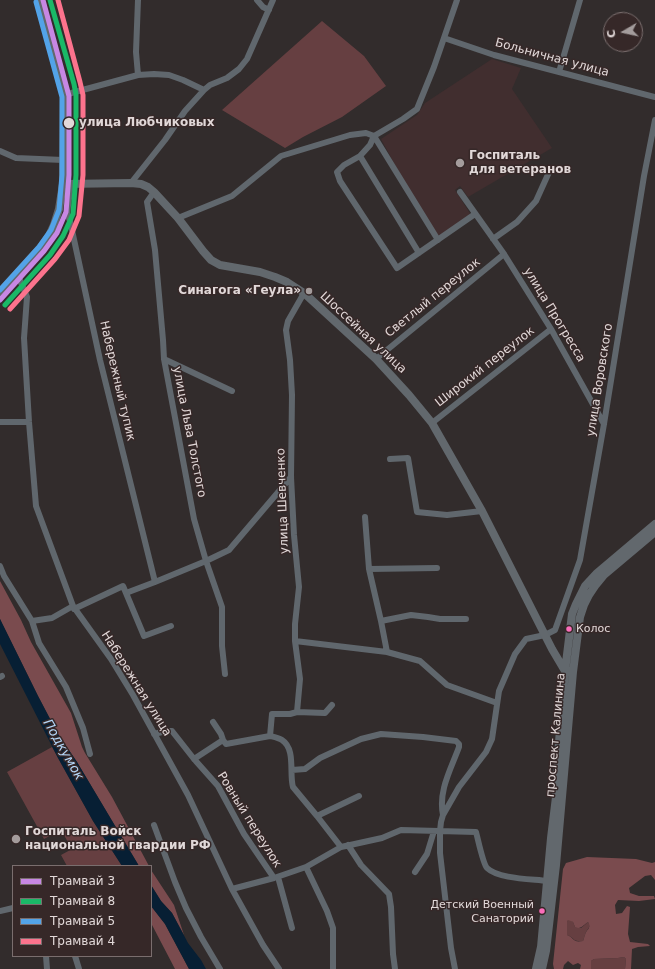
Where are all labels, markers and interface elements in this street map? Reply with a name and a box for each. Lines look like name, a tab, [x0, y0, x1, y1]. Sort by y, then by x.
north arrow	[603, 12, 643, 52]
text: С	[605, 29, 619, 39]
street label: Больничная улица	[493, 36, 611, 80]
marker: улица Любчиковых	[62, 116, 76, 130]
place label: улица Любчиковых	[79, 116, 214, 130]
place label: Госпиталь для ветеранов	[469, 149, 571, 177]
marker: Госпиталь для ветеранов	[454, 157, 466, 169]
street label: Светлый переулок	[383, 255, 483, 341]
street label: улица Прогресса	[520, 265, 588, 365]
place label: Синагога «Геула»	[178, 284, 301, 298]
marker: Синагога «Геула»	[304, 286, 314, 296]
street label: Шоссейная улица	[317, 289, 409, 377]
street label: Набережный тупик	[96, 320, 138, 442]
street label: улица Воровского	[584, 322, 616, 438]
street label: Широкий переулок	[433, 324, 537, 410]
street label: улица Льва Толстого	[169, 365, 209, 499]
street label: улица Шевченко	[274, 448, 292, 554]
place label: Колос	[576, 622, 610, 636]
marker: Колос	[564, 624, 574, 634]
street label: Набережная улица	[98, 629, 174, 739]
street label: проспект Калинина	[543, 672, 569, 798]
water label: Подкумок	[39, 717, 87, 783]
street label: Ровный переулок	[214, 769, 284, 871]
place label: Госпиталь Войск национальной гвардии РФ	[25, 825, 211, 853]
marker: Госпиталь Войск национальной гвардии РФ	[10, 833, 22, 845]
legend	[12, 865, 152, 957]
text: Трамвай 3	[50, 874, 115, 888]
text: Трамвай 8	[50, 894, 115, 908]
place label: Детский Военный Санаторий	[430, 898, 534, 924]
marker: Детский Военный Санаторий	[537, 906, 547, 916]
text: Трамвай 5	[50, 914, 115, 928]
text: Трамвай 4	[50, 934, 115, 948]

